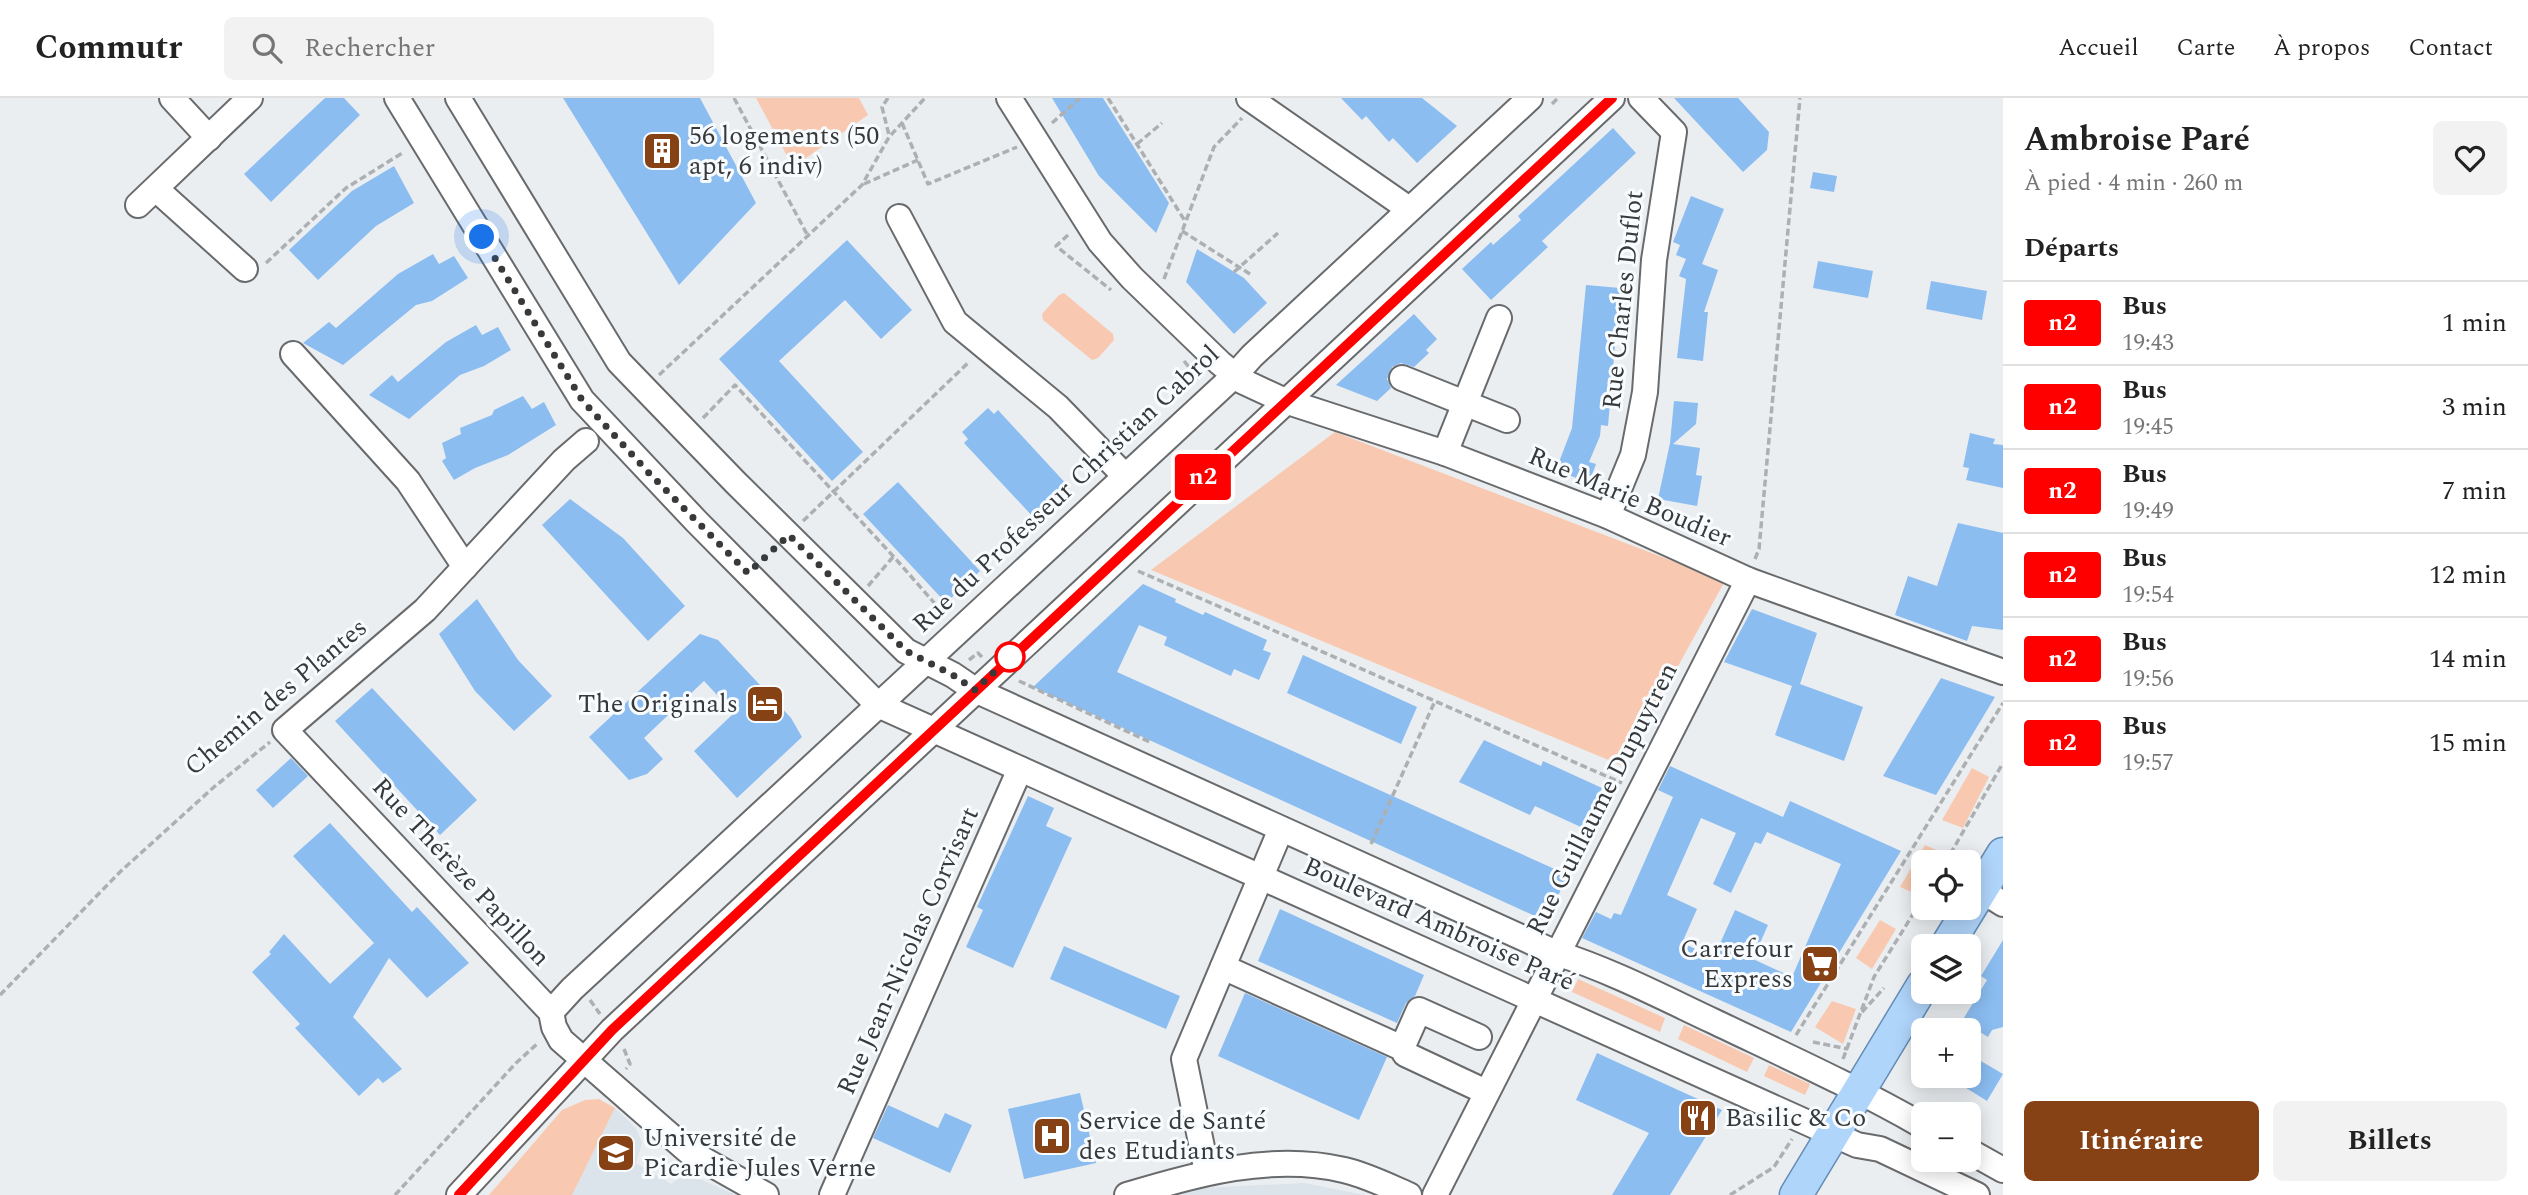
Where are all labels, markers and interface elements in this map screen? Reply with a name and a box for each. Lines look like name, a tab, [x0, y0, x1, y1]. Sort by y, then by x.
search box	[224, 17, 714, 80]
text: Commutr	[35, 23, 182, 73]
text: Rechercher	[304, 28, 435, 68]
icon: search	[248, 29, 286, 67]
text: Accueil	[2058, 30, 2138, 66]
text: Carte	[2176, 30, 2235, 66]
text: À propos	[2273, 30, 2370, 66]
text: Contact	[2408, 30, 2493, 66]
text: Ambroise Paré	[2024, 115, 2250, 165]
place label: 56 logements (50 apt, 6 indiv)	[689, 116, 879, 186]
button: heart	[2433, 121, 2507, 195]
building icon: 56 logements (50 apt, 6 indiv)	[641, 130, 683, 172]
text: À pied · 4 min · 260 m	[2024, 166, 2243, 201]
street label: Rue Charles Duflot	[1592, 188, 1654, 412]
your location	[464, 219, 499, 254]
text: Départs	[2024, 228, 2119, 268]
text: Bus	[2122, 286, 2167, 326]
text: 1 min	[2442, 303, 2507, 343]
text: n2	[2048, 305, 2077, 341]
text: 19:43	[2122, 326, 2174, 361]
street label: Rue du Professeur Christian Cabrol	[903, 335, 1229, 643]
text: Bus	[2122, 370, 2167, 410]
text: 3 min	[2442, 387, 2507, 427]
text: n2	[2048, 389, 2077, 425]
text: 19:45	[2122, 410, 2174, 445]
street label: Rue Marie Boudier	[1522, 436, 1738, 558]
line badge: n2	[1172, 454, 1234, 500]
text: Bus	[2122, 454, 2167, 494]
text: n2	[1189, 459, 1217, 495]
text: 7 min	[2442, 471, 2507, 511]
text: n2	[2048, 473, 2077, 509]
text: 19:49	[2122, 494, 2174, 529]
text: Bus	[2122, 538, 2167, 578]
text: 12 min	[2429, 555, 2507, 595]
text: n2	[2048, 557, 2077, 593]
text: 19:54	[2122, 578, 2174, 613]
street label: Chemin des Plantes	[176, 608, 376, 786]
text: Bus	[2122, 622, 2167, 662]
text: 14 min	[2429, 639, 2507, 679]
text: n2	[2048, 641, 2077, 677]
unlabelled marker	[995, 642, 1025, 672]
street label: Rue Guillaume Dupuytren	[1516, 656, 1688, 942]
text: 19:56	[2122, 662, 2174, 697]
hotel icon: The Originals	[744, 683, 786, 725]
place label: The Originals	[578, 684, 738, 724]
text: Bus	[2122, 706, 2167, 746]
text: 15 min	[2429, 723, 2507, 763]
text: n2	[2048, 725, 2077, 761]
text: 19:57	[2122, 746, 2174, 781]
street label: Rue Thérèze Papillon	[362, 768, 560, 976]
street label: Rue Jean-Nicolas Corvisart	[826, 801, 990, 1101]
street label: Boulevard Ambroise Paré	[1297, 846, 1581, 1002]
map controls	[1911, 850, 1981, 1172]
button: locate	[1911, 850, 1981, 920]
place label: Carrefour Express	[1680, 929, 1793, 999]
button: layers	[1911, 934, 1981, 1004]
supermarket icon: Carrefour Express	[1799, 943, 1841, 985]
button: +	[1911, 1018, 1981, 1088]
restaurant icon: Basilic & Co	[1677, 1097, 1719, 1139]
place label: Basilic & Co	[1725, 1098, 1866, 1138]
place label: Service de Santé des Etudiants	[1079, 1101, 1266, 1171]
button: Itinéraire	[2024, 1101, 2259, 1181]
button: Billets	[2273, 1101, 2507, 1181]
button: −	[1911, 1102, 1981, 1172]
hospital icon: Service de Santé des Etudiants	[1031, 1115, 1073, 1157]
place label: Université de Picardie Jules Verne	[643, 1118, 876, 1188]
school or university icon: Université de Picardie Jules Verne	[595, 1132, 637, 1174]

